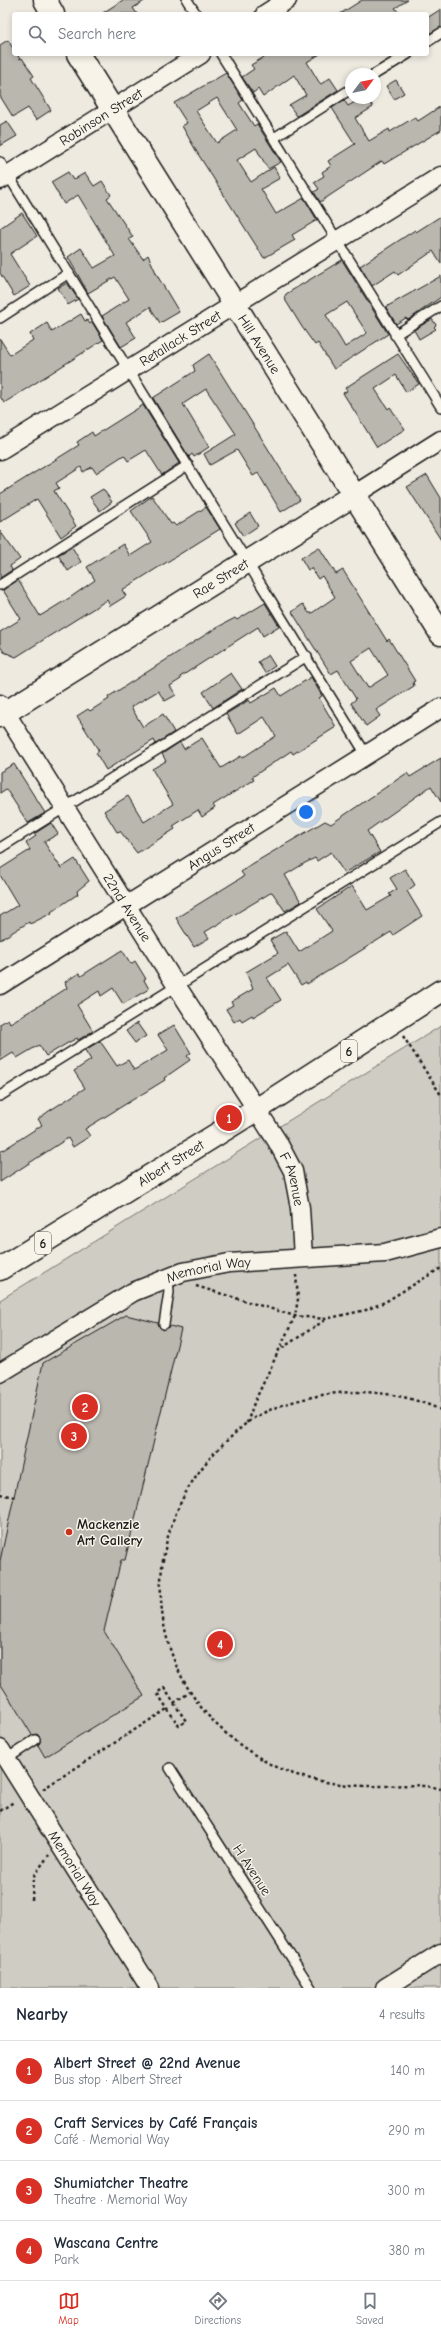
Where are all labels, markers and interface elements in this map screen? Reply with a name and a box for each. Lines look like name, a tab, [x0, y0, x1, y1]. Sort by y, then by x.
search box	[12, 12, 429, 56]
icon: search	[26, 23, 48, 45]
text: Search here	[58, 25, 136, 43]
north arrow	[345, 68, 381, 104]
street label: Robinson Street	[56, 84, 146, 149]
street label: Retallack Street	[136, 306, 225, 370]
street label: Hill Avenue	[235, 311, 284, 377]
street label: Rae Street	[190, 554, 252, 602]
your location	[296, 802, 316, 822]
street label: Angus Street	[184, 818, 259, 874]
street label: 22nd Avenue	[100, 870, 155, 945]
road number: 6	[341, 1040, 357, 1062]
pin: 1	[216, 1103, 242, 1133]
street label: Albert Street	[134, 1135, 208, 1190]
street label: F Avenue	[276, 1149, 308, 1207]
road number: 6	[35, 1232, 51, 1254]
street label: Memorial Way	[163, 1253, 252, 1286]
pin: 2	[72, 1392, 98, 1422]
pin: 3	[61, 1421, 87, 1451]
place label: Mackenzie Art Gallery	[77, 1516, 143, 1549]
marker: Mackenzie Art Gallery	[64, 1527, 74, 1537]
pin: 4	[207, 1629, 233, 1659]
street label: Memorial Way	[45, 1827, 105, 1910]
street label: H Avenue	[229, 1841, 275, 1899]
text: Nearby	[16, 2005, 67, 2024]
text: 4 results	[379, 2007, 425, 2022]
text: Albert Street @ 22nd Avenue	[54, 2054, 240, 2072]
text: 1	[26, 2063, 32, 2078]
text: 140 m	[391, 2063, 425, 2078]
text: Bus stop · Albert Street	[54, 2072, 182, 2087]
text: Craft Services by Café Français	[54, 2114, 257, 2132]
text: 2	[26, 2123, 32, 2138]
text: 290 m	[388, 2123, 425, 2138]
text: Café · Memorial Way	[54, 2132, 169, 2147]
text: Shumiatcher Theatre	[54, 2174, 188, 2192]
text: 3	[26, 2183, 32, 2198]
text: 300 m	[387, 2183, 425, 2198]
text: Theatre · Memorial Way	[54, 2192, 187, 2207]
text: Wascana Centre	[54, 2234, 158, 2252]
text: 4	[26, 2243, 32, 2258]
text: 380 m	[389, 2243, 425, 2258]
text: Park	[54, 2252, 79, 2267]
tab: Map	[58, 2290, 80, 2327]
tab: Directions	[195, 2290, 241, 2327]
tab: Saved	[356, 2290, 383, 2327]

